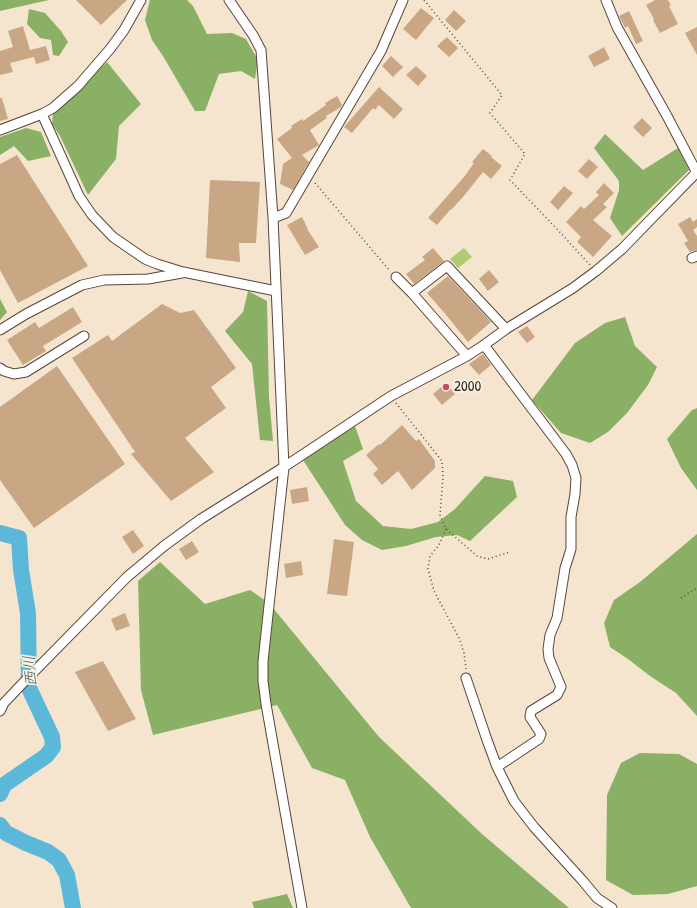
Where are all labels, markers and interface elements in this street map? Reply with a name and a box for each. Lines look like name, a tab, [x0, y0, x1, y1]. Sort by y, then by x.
place label: 2000	[454, 378, 481, 396]
marker: 2000	[441, 382, 451, 392]
water label: 西川	[20, 654, 42, 688]

